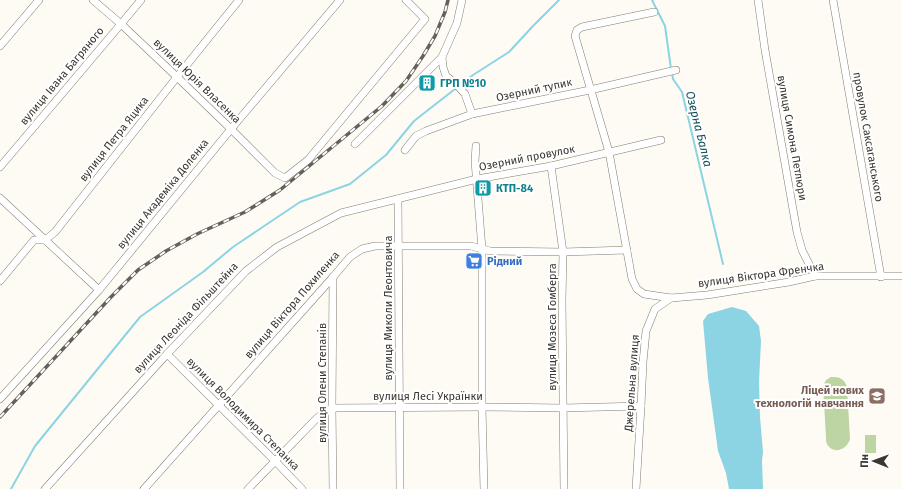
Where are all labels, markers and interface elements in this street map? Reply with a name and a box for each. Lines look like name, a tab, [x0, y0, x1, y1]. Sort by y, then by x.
street label: вулиця Івана Багряного	[17, 24, 107, 128]
street label: вулиця Юрія Власенка	[151, 36, 243, 126]
street label: провулок Саксаганського	[850, 71, 886, 203]
building icon: ГРП №10	[417, 73, 437, 93]
street label: вулиця Симона Петлюри	[775, 74, 809, 202]
street label: Озерний тупик	[495, 76, 573, 104]
place label: ГРП №10	[440, 77, 487, 90]
water label: Озерна Балка	[683, 90, 715, 169]
street label: вулиця Петра Яцика	[77, 94, 151, 184]
street label: вулиця Академіка Доленка	[115, 136, 211, 252]
street label: Озерний провулок	[478, 142, 576, 174]
building icon: КТП-84	[473, 178, 493, 198]
place label: КТП-84	[496, 182, 533, 195]
street label: вулиця Миколи Леонтовича	[382, 236, 395, 380]
street label: вулиця Віктора Похиленка	[242, 249, 342, 361]
supermarket icon: Рідний	[464, 251, 484, 271]
place label: Рідний	[487, 255, 522, 268]
street label: вулиця Леоніда Фільштейна	[131, 260, 241, 376]
street label: вулиця Віктора Френчка	[697, 260, 825, 290]
street label: вулиця Мозеса Гомберга	[546, 263, 559, 391]
street label: вулиця Олени Степанів	[316, 323, 329, 443]
street label: Джерельна вулиця	[622, 334, 642, 433]
street label: вулиця Володимира Степанка	[184, 355, 302, 473]
place label: Ліцей нових технологій навчання	[756, 384, 864, 410]
school or university icon: Ліцей нових технологій навчання	[867, 386, 887, 406]
street label: вулиця Лесі Українки	[373, 390, 483, 403]
north arrow	[854, 441, 894, 481]
text: Пн	[858, 454, 871, 468]

